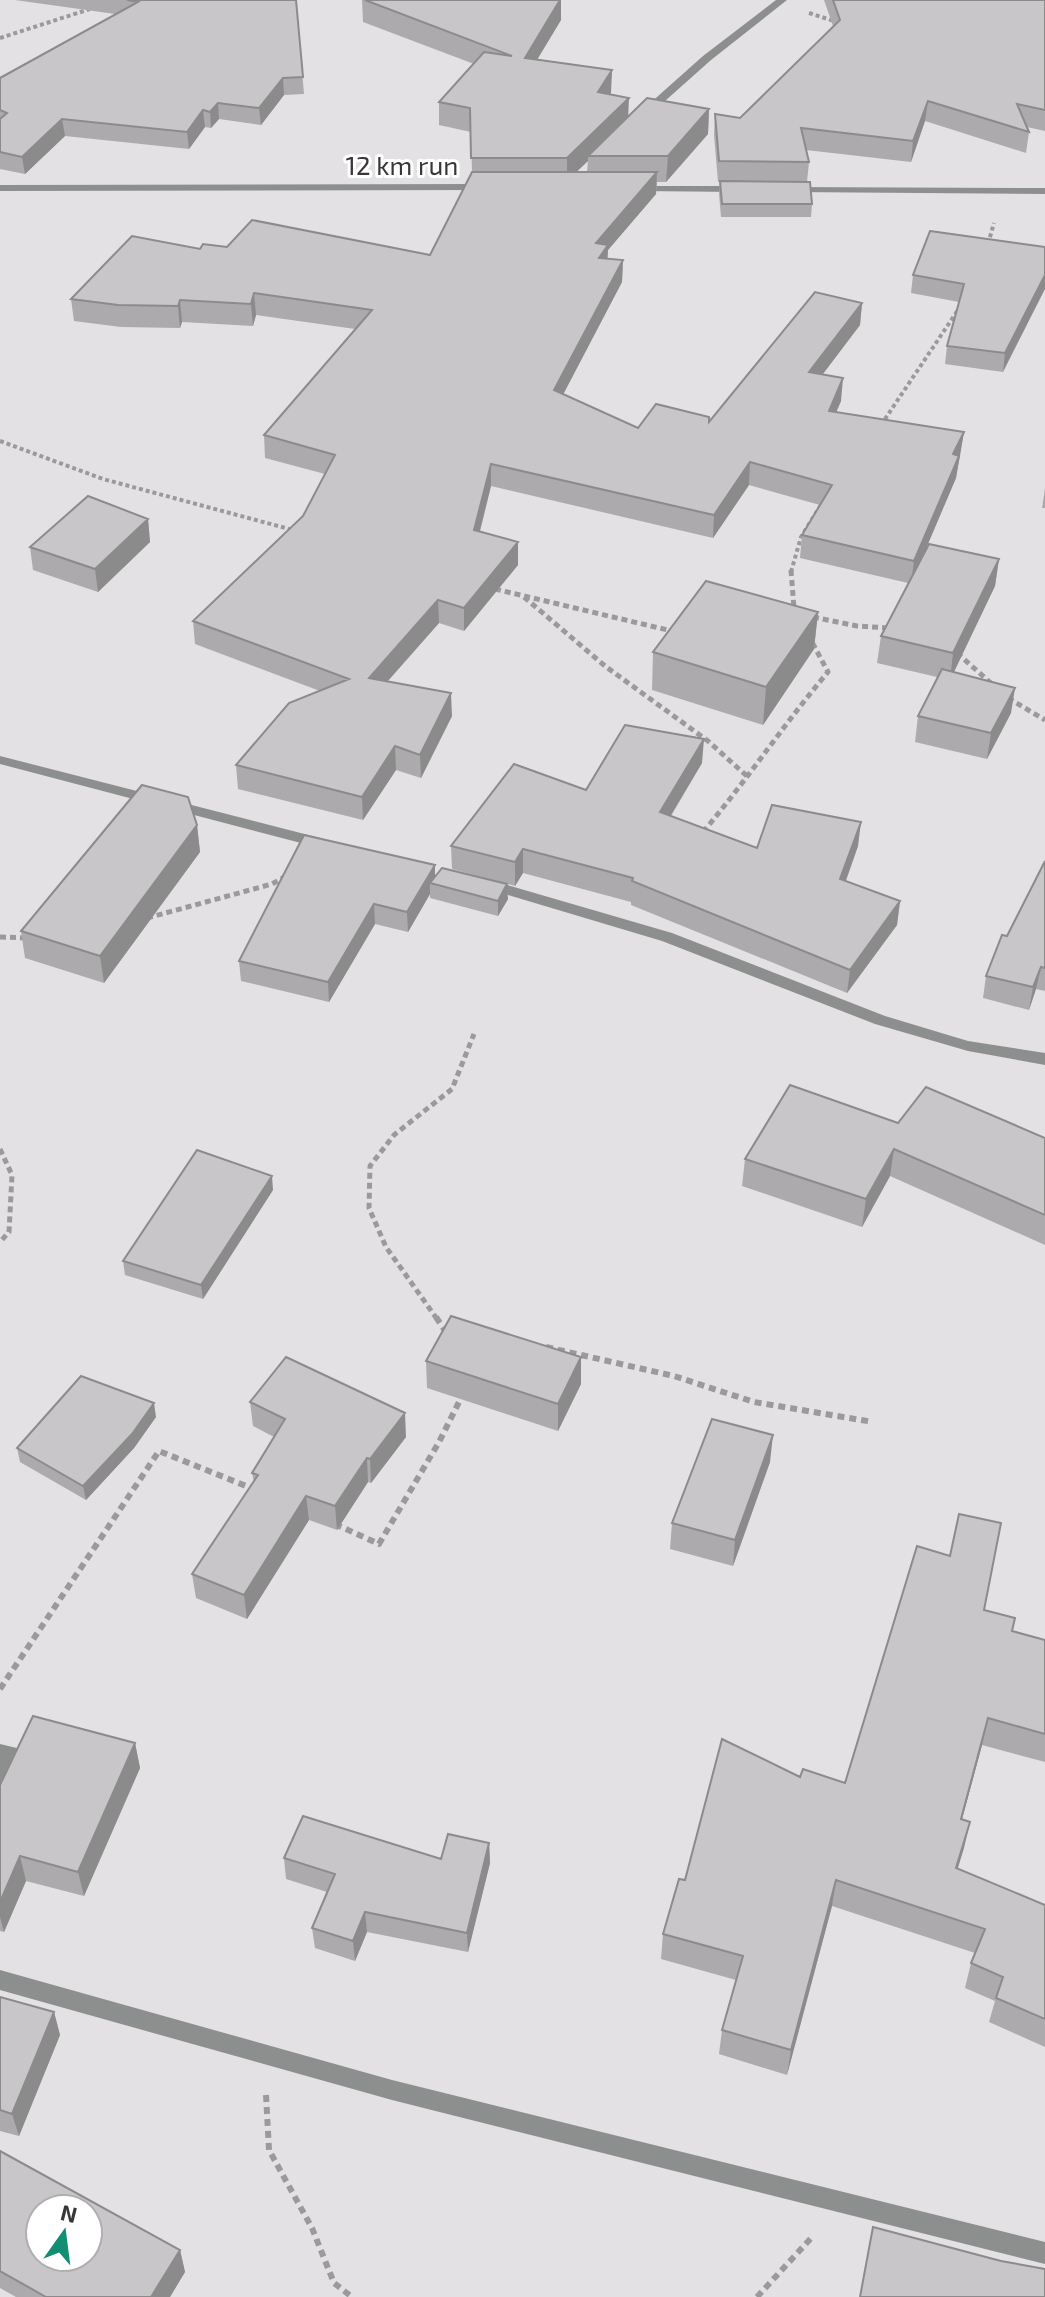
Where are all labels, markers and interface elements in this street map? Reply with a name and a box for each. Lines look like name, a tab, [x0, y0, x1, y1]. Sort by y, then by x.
street label: 12 km run	[346, 149, 458, 180]
north arrow	[24, 2193, 104, 2273]
text: N	[58, 2198, 80, 2227]

